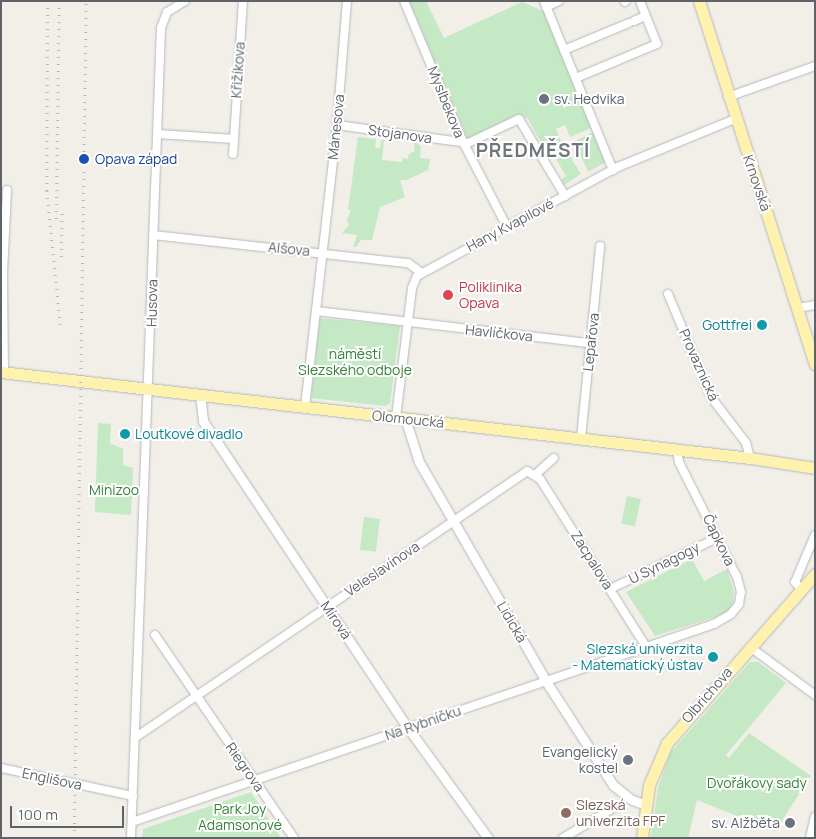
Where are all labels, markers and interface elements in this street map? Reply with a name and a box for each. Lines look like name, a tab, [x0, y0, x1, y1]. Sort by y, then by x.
street label: Křižíkova	[228, 41, 248, 99]
street label: Myslbekova	[424, 64, 468, 140]
place label: sv. Hedvika	[554, 91, 625, 107]
street label: Mánesova	[324, 93, 348, 161]
marker: sv. Hedvika	[538, 93, 550, 105]
street label: Stojanova	[367, 121, 433, 147]
district label: PŘEDMĚSTÍ	[475, 140, 591, 162]
place label: Opava západ	[95, 151, 177, 167]
marker: Opava západ	[77, 152, 91, 166]
street label: Krnovská	[740, 153, 774, 213]
street label: Hany Kvapilové	[463, 195, 557, 255]
street label: Alšova	[267, 238, 311, 260]
street label: Husova	[143, 279, 161, 327]
place label: Poliklinika Opava	[459, 279, 522, 312]
marker: Poliklinika Opava	[441, 288, 455, 302]
street label: Lepařova	[580, 312, 602, 372]
place label: Gottfrei	[702, 317, 752, 333]
marker: Gottfrei	[756, 319, 768, 331]
street label: Havlíčkova	[464, 321, 534, 345]
street label: Provaznická	[676, 326, 722, 404]
park label: náměstí Slezského odboje	[298, 346, 412, 378]
street label: Olomoucká	[371, 407, 445, 431]
place label: Loutkové divadlo	[135, 426, 243, 442]
marker: Loutkové divadlo	[119, 428, 131, 440]
park label: Minizoo	[89, 482, 139, 498]
street label: Čapkova	[699, 511, 739, 569]
street label: Zacpalova	[567, 528, 617, 592]
street label: Veleslavínova	[341, 538, 423, 600]
street label: U Synagogy	[626, 539, 702, 587]
street label: Mírová	[317, 598, 355, 642]
street label: Lidická	[494, 599, 530, 645]
place label: Slezská univerzita - Matematický ústav	[572, 641, 703, 674]
marker: Slezská univerzita - Matematický ústav	[707, 651, 719, 663]
street label: Olbrichova	[678, 664, 736, 726]
street label: Na Rybníčku	[383, 702, 463, 744]
street label: Riegrova	[222, 739, 268, 795]
place label: Evangelický kostel	[542, 744, 618, 776]
marker: Evangelický kostel	[622, 754, 634, 766]
street label: Englišova	[20, 764, 84, 794]
park label: Dvořákovy sady	[707, 775, 807, 791]
scale bar	[12, 796, 126, 828]
place label: Slezská univerzita FPF	[576, 797, 665, 830]
park label: Park Joy Adamsonové	[198, 801, 282, 834]
text: 100 m	[18, 804, 58, 825]
marker: Slezská univerzita FPF	[560, 807, 572, 819]
place label: sv. Alžběta	[711, 815, 780, 831]
marker: sv. Alžběta	[784, 817, 796, 829]

